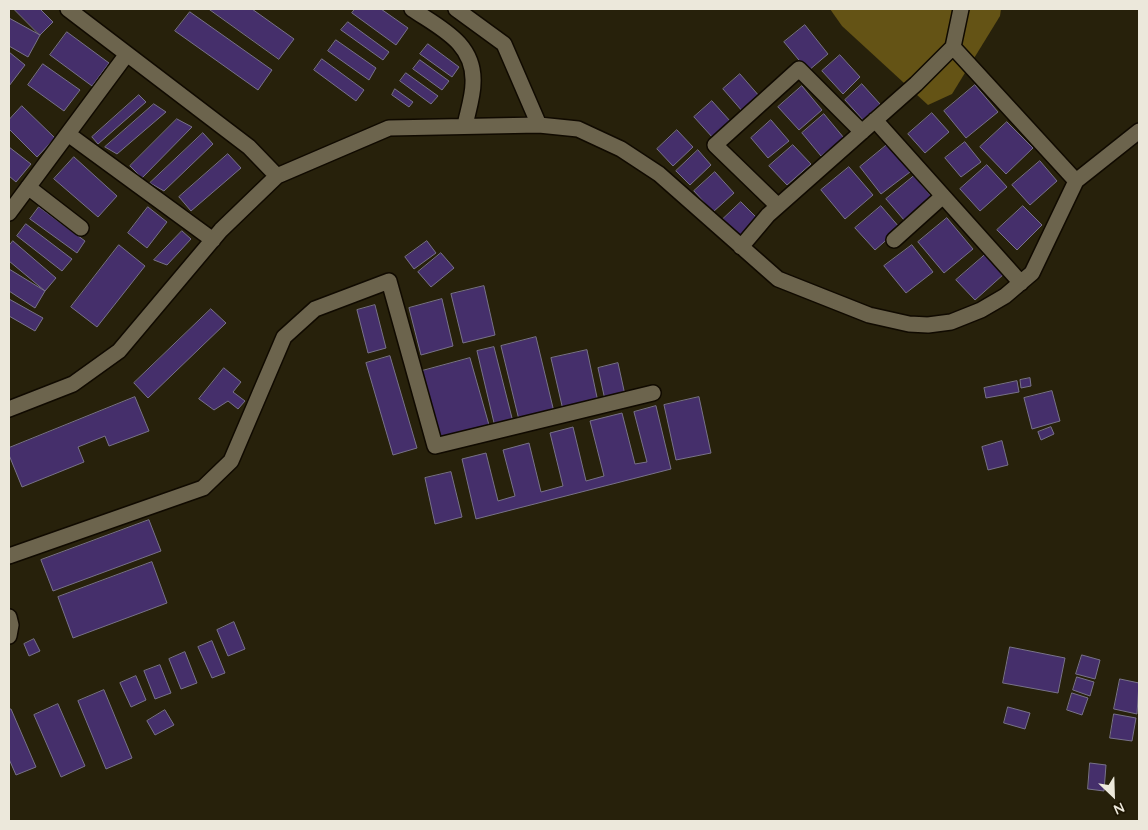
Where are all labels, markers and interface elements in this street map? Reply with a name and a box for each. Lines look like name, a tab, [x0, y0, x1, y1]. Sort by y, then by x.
north arrow	[1088, 770, 1138, 820]
text: N	[1111, 798, 1127, 819]

